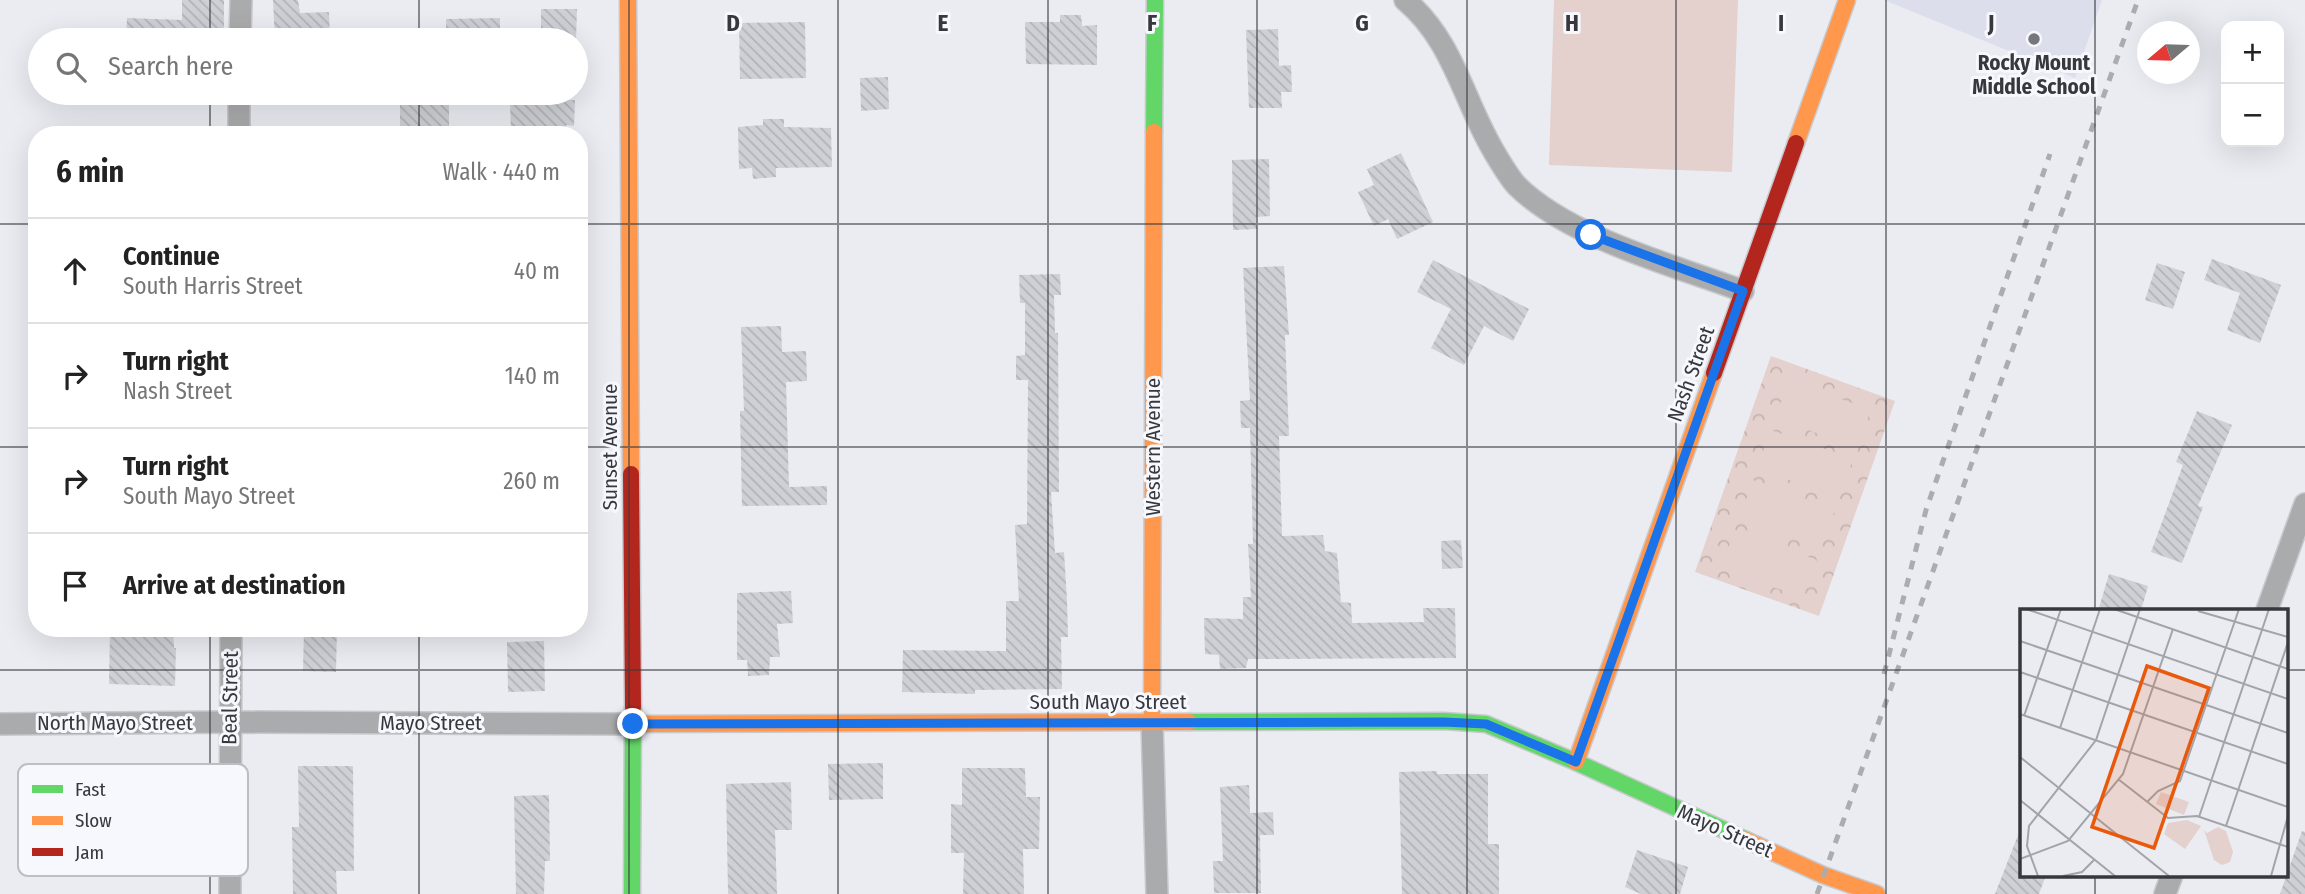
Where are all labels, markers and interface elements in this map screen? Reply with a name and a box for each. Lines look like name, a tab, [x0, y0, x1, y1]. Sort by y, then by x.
text: D	[726, 9, 740, 37]
text: E	[938, 9, 949, 37]
text: F	[1147, 9, 1157, 37]
text: G	[1355, 9, 1369, 37]
text: H	[1565, 9, 1579, 37]
text: I	[1778, 9, 1784, 37]
text: J	[1987, 9, 1994, 37]
north arrow	[2137, 21, 2200, 84]
map controls	[2221, 21, 2284, 147]
button: +	[2221, 21, 2284, 84]
search box	[28, 28, 588, 105]
marker: Rocky Mount Middle School	[2026, 31, 2042, 47]
icon: search	[52, 48, 90, 86]
place label: Rocky Mount Middle School	[1972, 50, 2096, 100]
text: Search here	[108, 51, 233, 82]
button: −	[2221, 84, 2284, 147]
text: 6 min	[56, 154, 124, 190]
text: Walk · 440 m	[443, 158, 560, 186]
route start	[1575, 219, 1606, 250]
text: Continue	[123, 241, 220, 272]
icon: ahead	[56, 252, 94, 290]
text: 40 m	[514, 257, 560, 285]
text: South Harris Street	[123, 272, 302, 300]
street label: Nash Street	[1662, 323, 1720, 425]
text: Turn right	[123, 346, 229, 377]
icon: right	[56, 357, 94, 395]
text: 140 m	[505, 362, 560, 390]
text: Nash Street	[123, 377, 232, 405]
street label: Western Avenue	[1140, 378, 1166, 516]
street label: Sunset Avenue	[597, 384, 623, 510]
text: Turn right	[123, 451, 229, 482]
icon: right	[56, 462, 94, 500]
text: 260 m	[503, 467, 560, 495]
text: South Mayo Street	[123, 482, 295, 510]
icon: arrive	[56, 567, 94, 605]
text: Arrive at destination	[123, 570, 346, 601]
inset map	[2020, 609, 2288, 876]
street label: Beal Street	[216, 651, 244, 745]
street label: South Mayo Street	[1029, 689, 1187, 715]
route end	[617, 708, 648, 739]
street label: North Mayo Street	[37, 710, 193, 736]
street label: Mayo Street	[380, 710, 482, 736]
legend	[18, 764, 248, 876]
text: Fast	[75, 778, 106, 801]
street label: Mayo Street	[1673, 798, 1777, 864]
text: Slow	[75, 809, 112, 832]
text: Jam	[75, 841, 104, 864]

